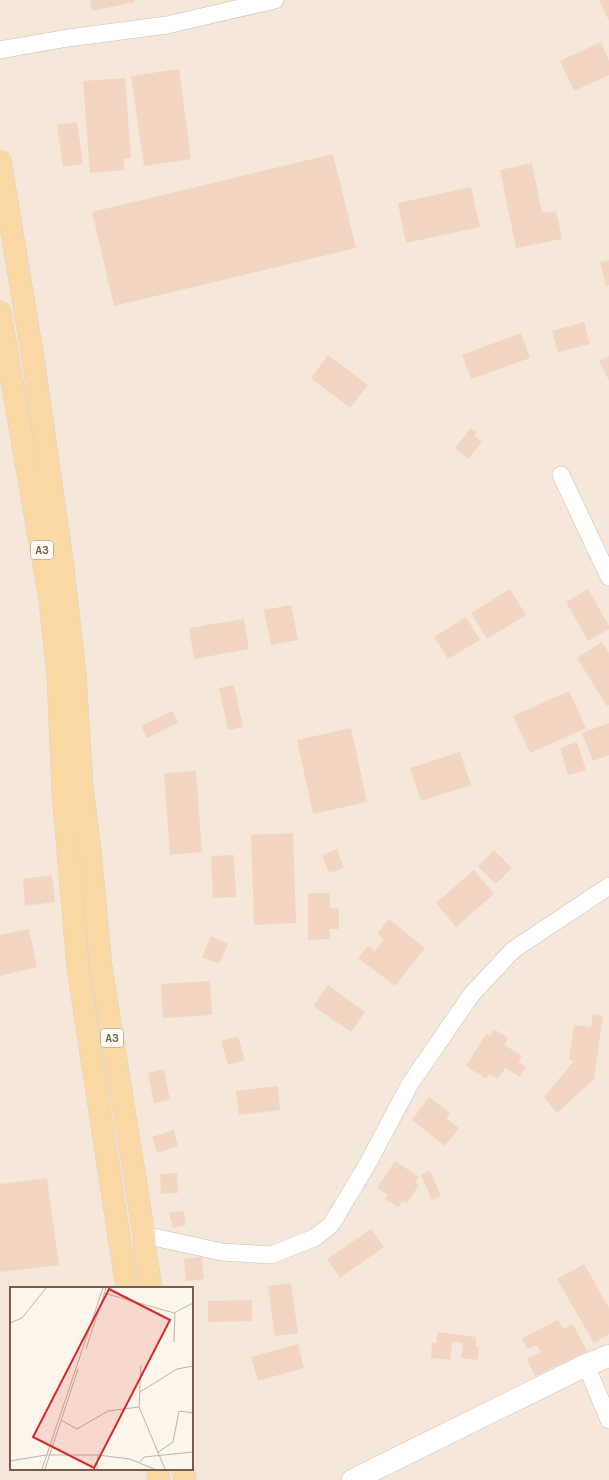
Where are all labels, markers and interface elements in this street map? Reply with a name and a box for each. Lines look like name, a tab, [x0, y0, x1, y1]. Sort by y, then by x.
road number: A3	[31, 541, 53, 559]
road number: A3	[101, 1029, 123, 1047]
inset map	[10, 1287, 193, 1470]

